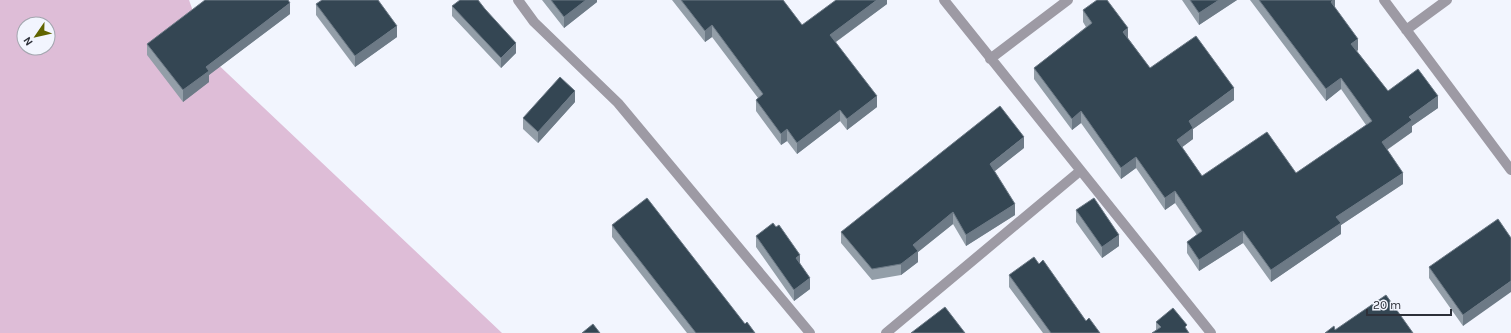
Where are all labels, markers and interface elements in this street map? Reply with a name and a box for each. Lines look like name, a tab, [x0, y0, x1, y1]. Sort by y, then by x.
north arrow	[16, 16, 56, 56]
text: N	[21, 34, 36, 48]
scale bar	[1367, 291, 1451, 317]
text: 20 m	[1373, 298, 1401, 312]

